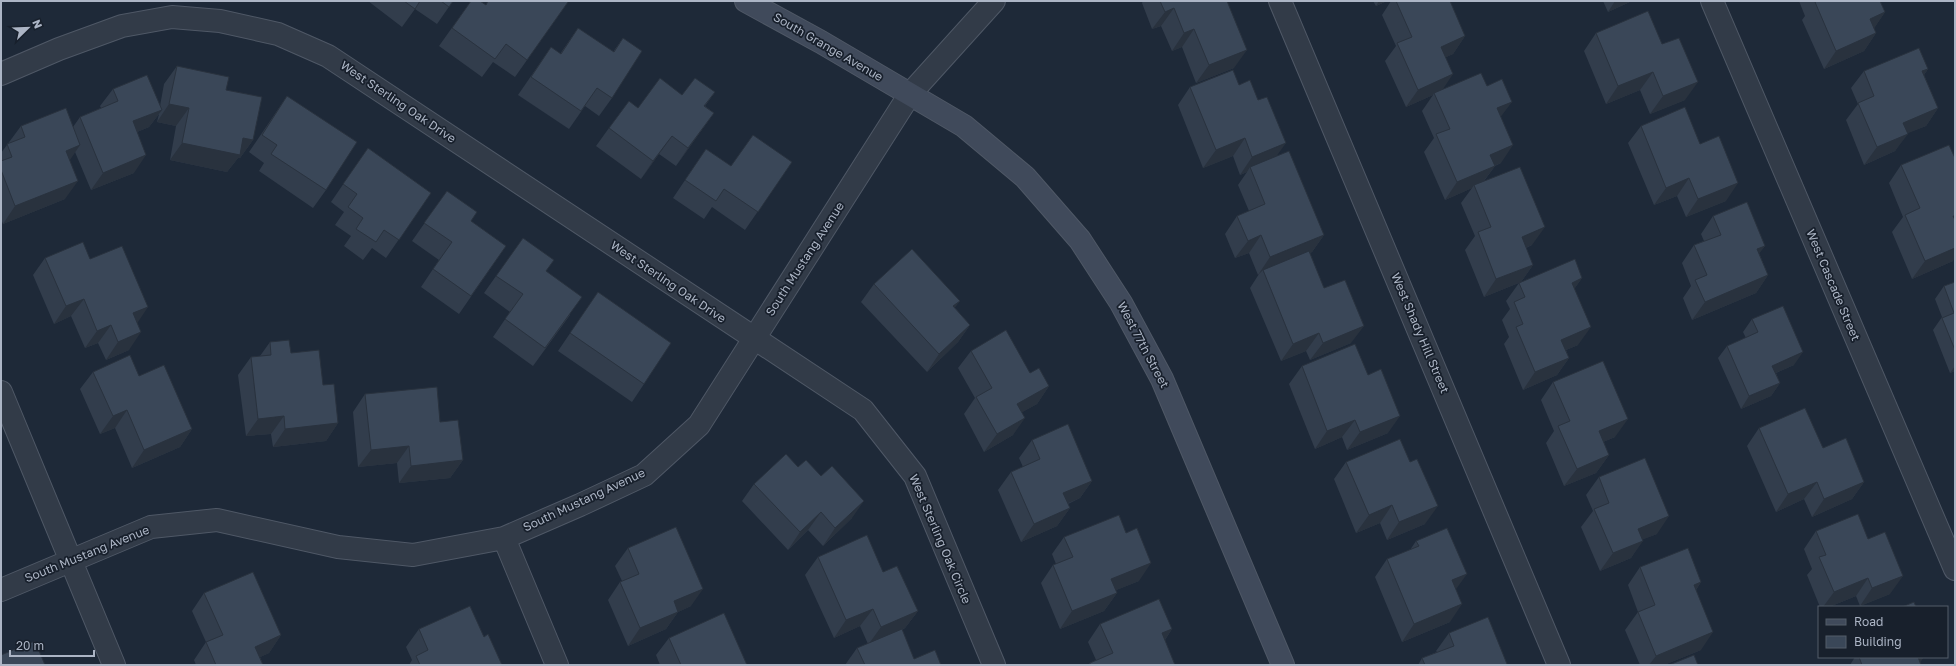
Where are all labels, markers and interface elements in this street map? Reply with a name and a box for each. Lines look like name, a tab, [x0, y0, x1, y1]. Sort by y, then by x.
north arrow	[8, 8, 48, 48]
street label: South Grange Avenue	[771, 9, 886, 84]
text: N	[30, 18, 45, 30]
street label: West Sterling Oak Drive	[338, 57, 459, 146]
street label: South Mustang Avenue	[762, 199, 847, 319]
street label: West Cascade Street	[1803, 227, 1864, 343]
street label: West Sterling Oak Drive	[608, 237, 729, 326]
street label: West Shady Hill Street	[1388, 270, 1453, 396]
street label: West 77th Street	[1114, 299, 1173, 391]
street label: South Mustang Avenue	[520, 465, 647, 534]
street label: West Sterling Oak Circle	[906, 472, 975, 606]
street label: South Mustang Avenue	[22, 522, 151, 585]
legend	[1818, 606, 1948, 658]
text: Road	[1854, 614, 1883, 629]
scale bar	[10, 632, 94, 658]
text: Building	[1854, 634, 1902, 649]
text: 20 m	[16, 638, 44, 653]

